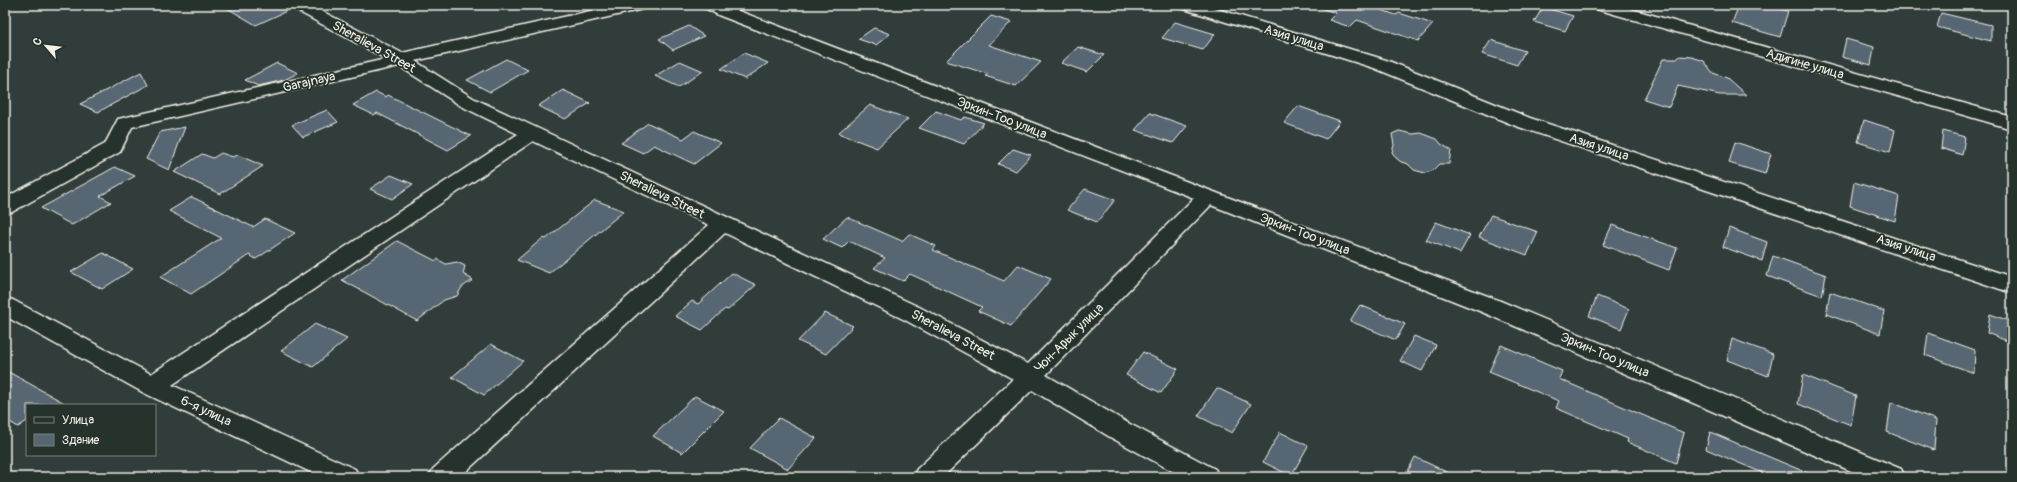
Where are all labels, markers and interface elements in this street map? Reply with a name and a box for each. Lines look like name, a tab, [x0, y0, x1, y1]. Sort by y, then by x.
street label: Sheralieva Street	[330, 18, 419, 77]
street label: Азия улица	[1262, 21, 1326, 55]
north arrow	[26, 26, 66, 66]
text: С	[30, 35, 45, 48]
street label: Адигине улица	[1764, 45, 1846, 83]
street label: Garajnaya	[281, 68, 337, 96]
street label: Эркин-Тоо улица	[955, 94, 1049, 142]
street label: Азия улица	[1567, 130, 1631, 164]
street label: Sheralieva Street	[617, 168, 708, 223]
street label: Эркин-Тоо улица	[1258, 210, 1352, 258]
street label: Азия улица	[1874, 231, 1938, 265]
street label: Чон-Арык улица	[1031, 300, 1107, 376]
street label: Sheralieva Street	[908, 306, 998, 364]
street label: Эркин-Тоо улица	[1558, 329, 1652, 381]
street label: 6-я улица	[178, 392, 234, 430]
legend	[26, 404, 156, 456]
text: Улица	[62, 413, 94, 428]
text: Здание	[62, 433, 99, 448]

